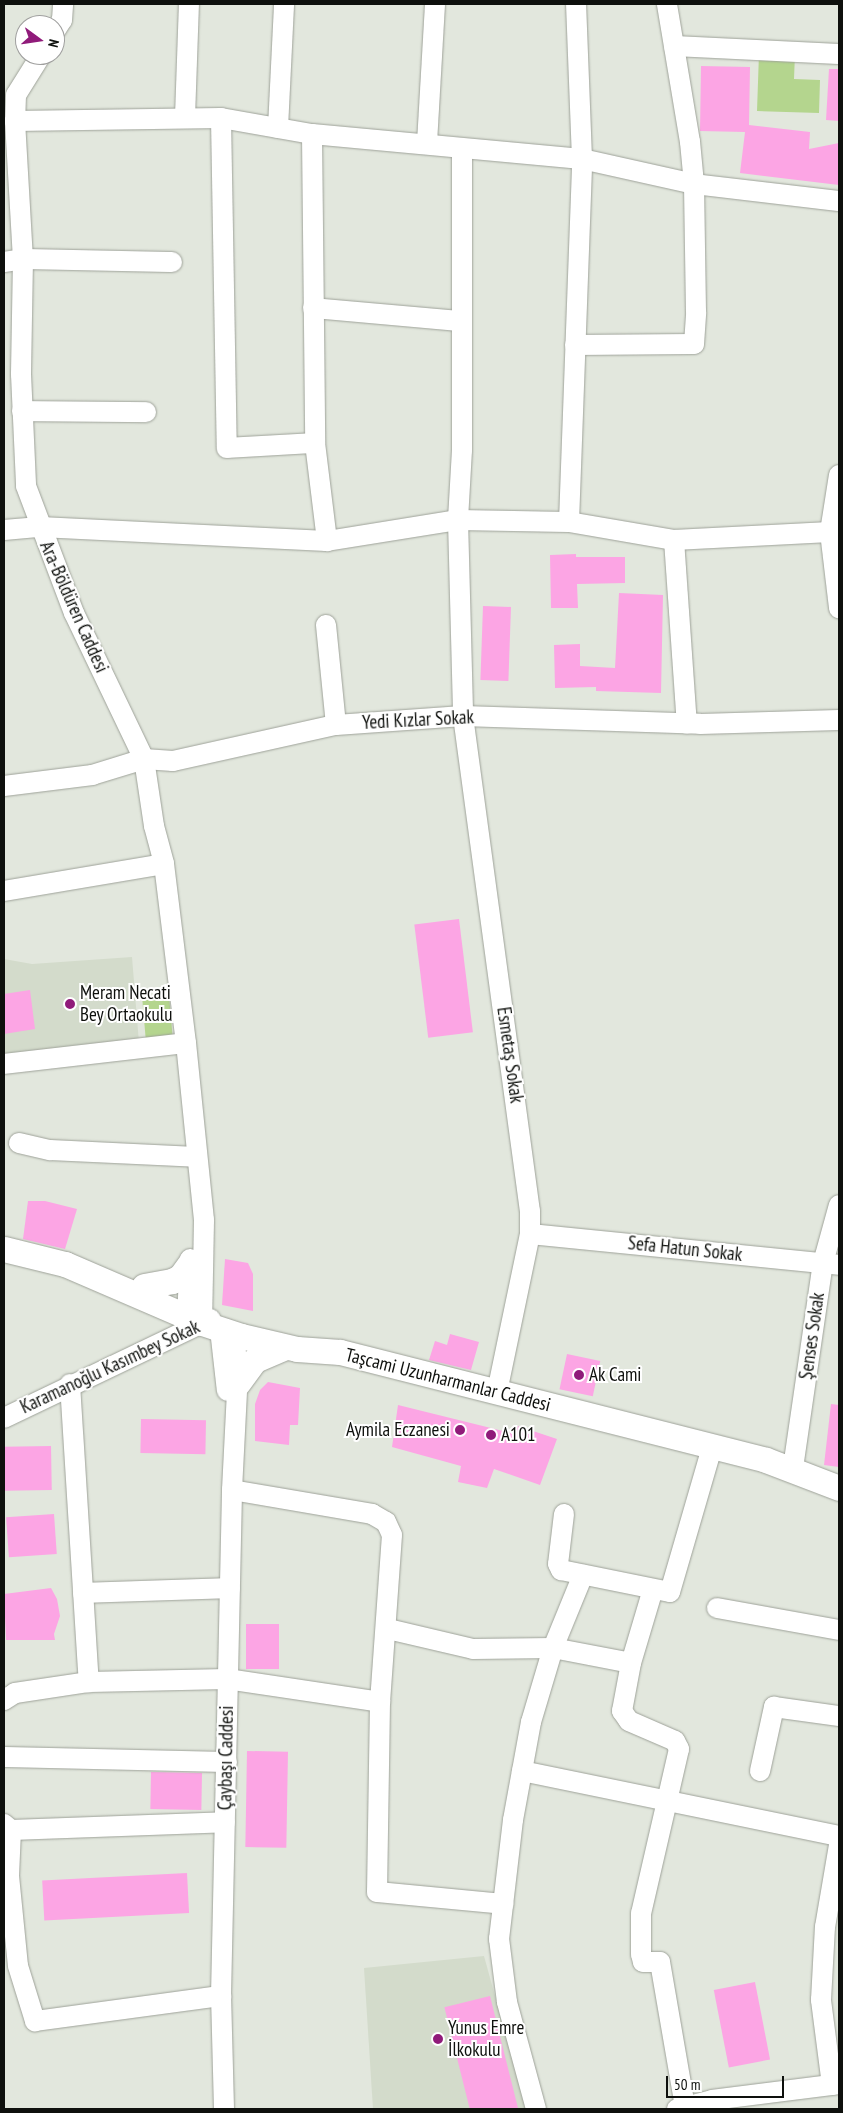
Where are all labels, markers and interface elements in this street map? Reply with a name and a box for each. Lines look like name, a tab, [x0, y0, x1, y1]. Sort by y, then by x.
north arrow	[15, 15, 65, 65]
text: N	[44, 38, 63, 49]
street label: Ara-Böldüren Caddesi	[35, 538, 113, 676]
street label: Yedi Kızlar Sokak	[362, 706, 474, 734]
place label: Meram Necati Bey Ortaokulu	[80, 982, 173, 1026]
marker: Meram Necati Bey Ortaokulu	[64, 998, 76, 1010]
street label: Esmetaş Sokak	[492, 1006, 528, 1104]
street label: Sefa Hatun Sokak	[627, 1232, 743, 1266]
street label: Şenses Sokak	[795, 1291, 829, 1381]
street label: Karamanoğlu Kasımbey Sokak	[16, 1315, 204, 1419]
street label: Taşcami Uzunharmanlar Caddesi	[343, 1343, 553, 1417]
place label: Ak Cami	[589, 1364, 642, 1386]
marker: Ak Cami	[573, 1369, 585, 1381]
place label: Aymila Eczanesi	[346, 1419, 450, 1441]
marker: Aymila Eczanesi	[454, 1424, 466, 1436]
place label: A101	[501, 1424, 536, 1446]
marker: A101	[485, 1429, 497, 1441]
street label: Çaybaşı Caddesi	[214, 1706, 238, 1810]
place label: Yunus Emre İlkokulu	[448, 2017, 524, 2061]
marker: Yunus Emre İlkokulu	[432, 2033, 444, 2045]
scale bar	[668, 2066, 786, 2098]
text: 50 m	[674, 2075, 700, 2094]

